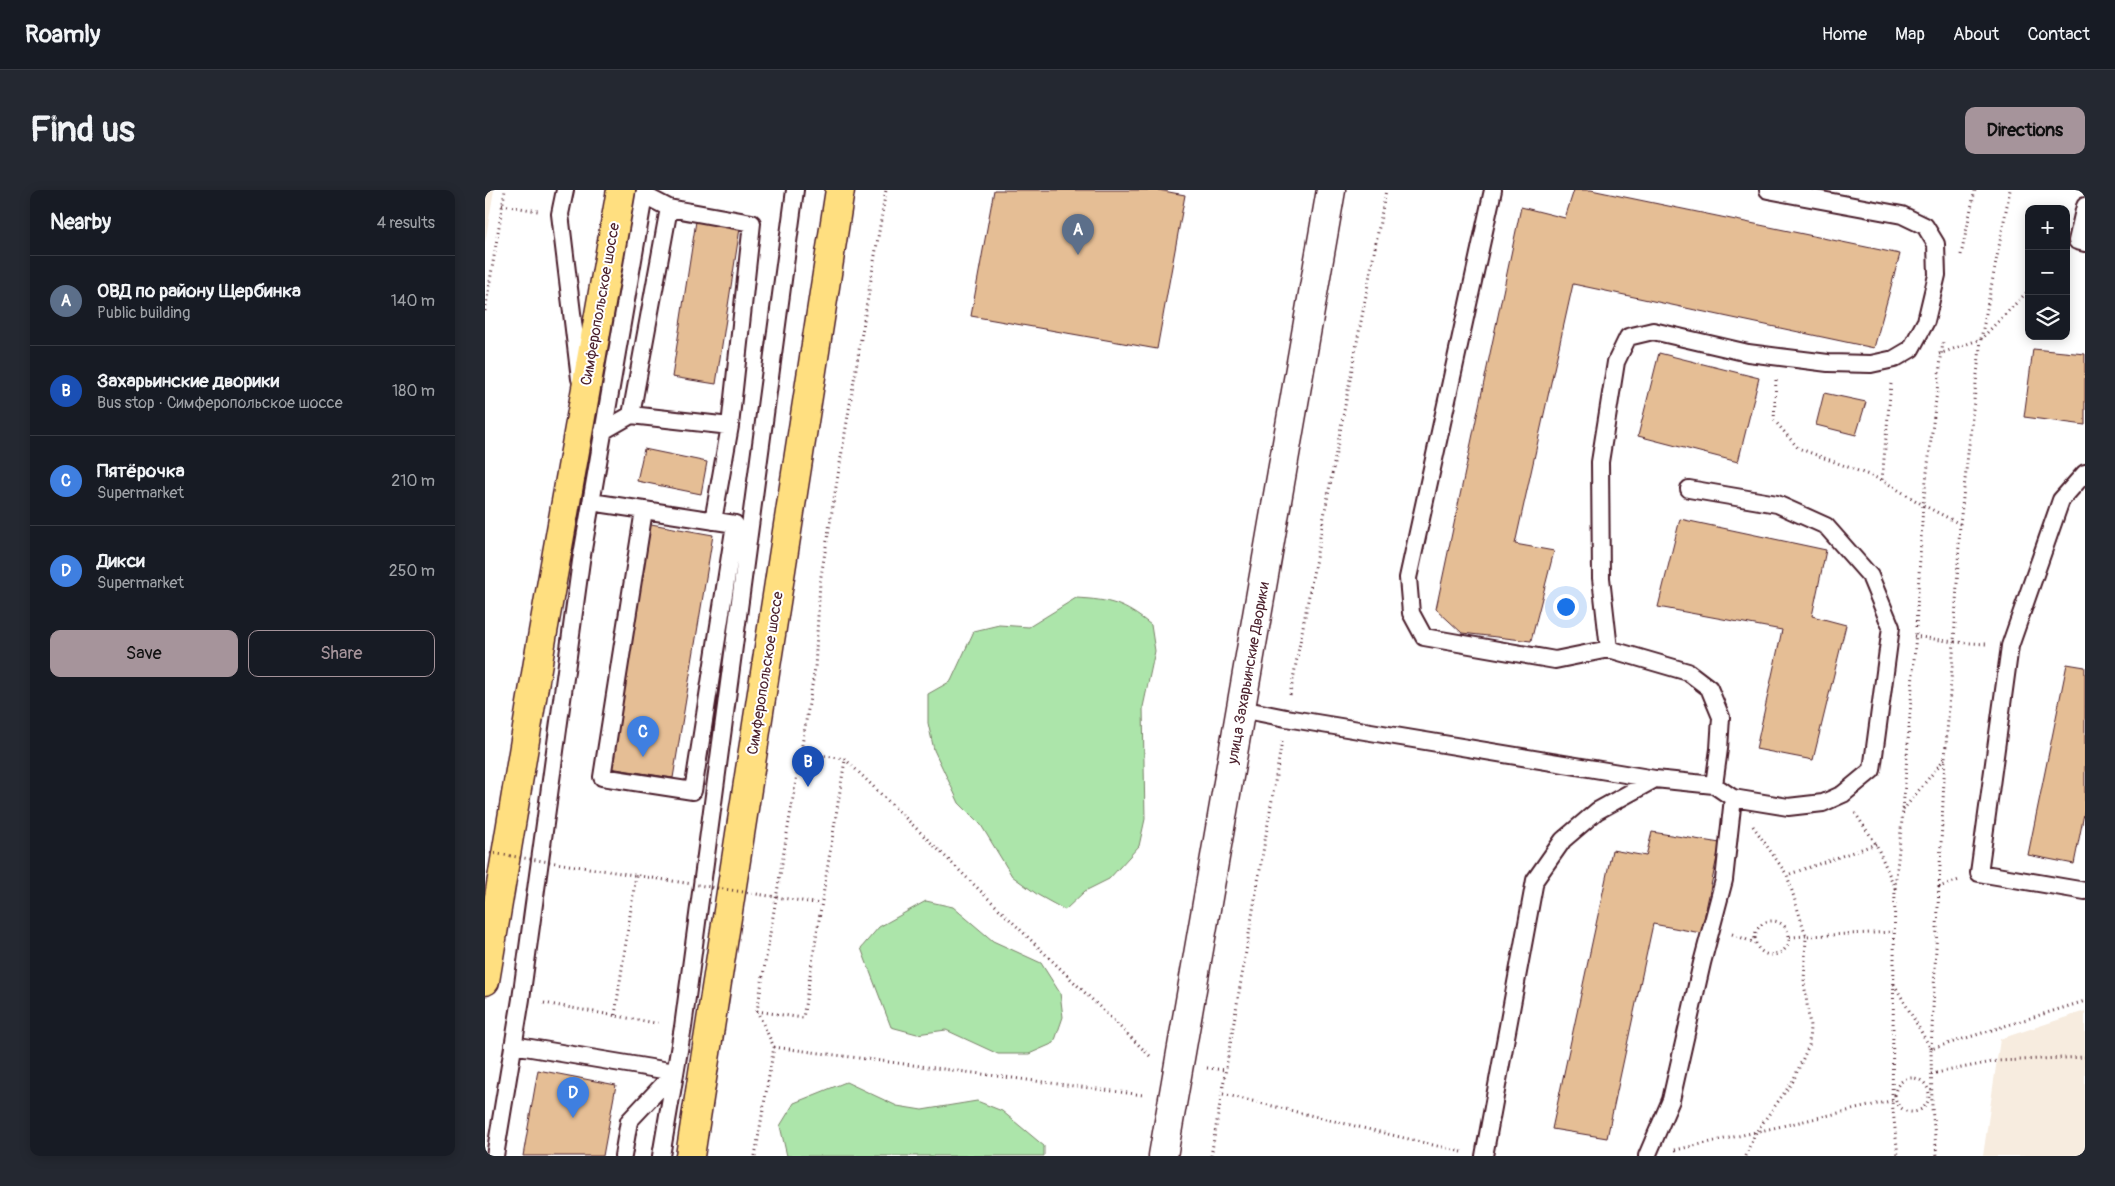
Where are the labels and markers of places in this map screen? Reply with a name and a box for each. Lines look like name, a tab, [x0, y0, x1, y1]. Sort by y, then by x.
pin: A	[1062, 214, 1094, 255]
pin: C	[627, 716, 659, 757]
pin: B	[792, 746, 824, 787]
pin: D	[557, 1077, 589, 1118]

